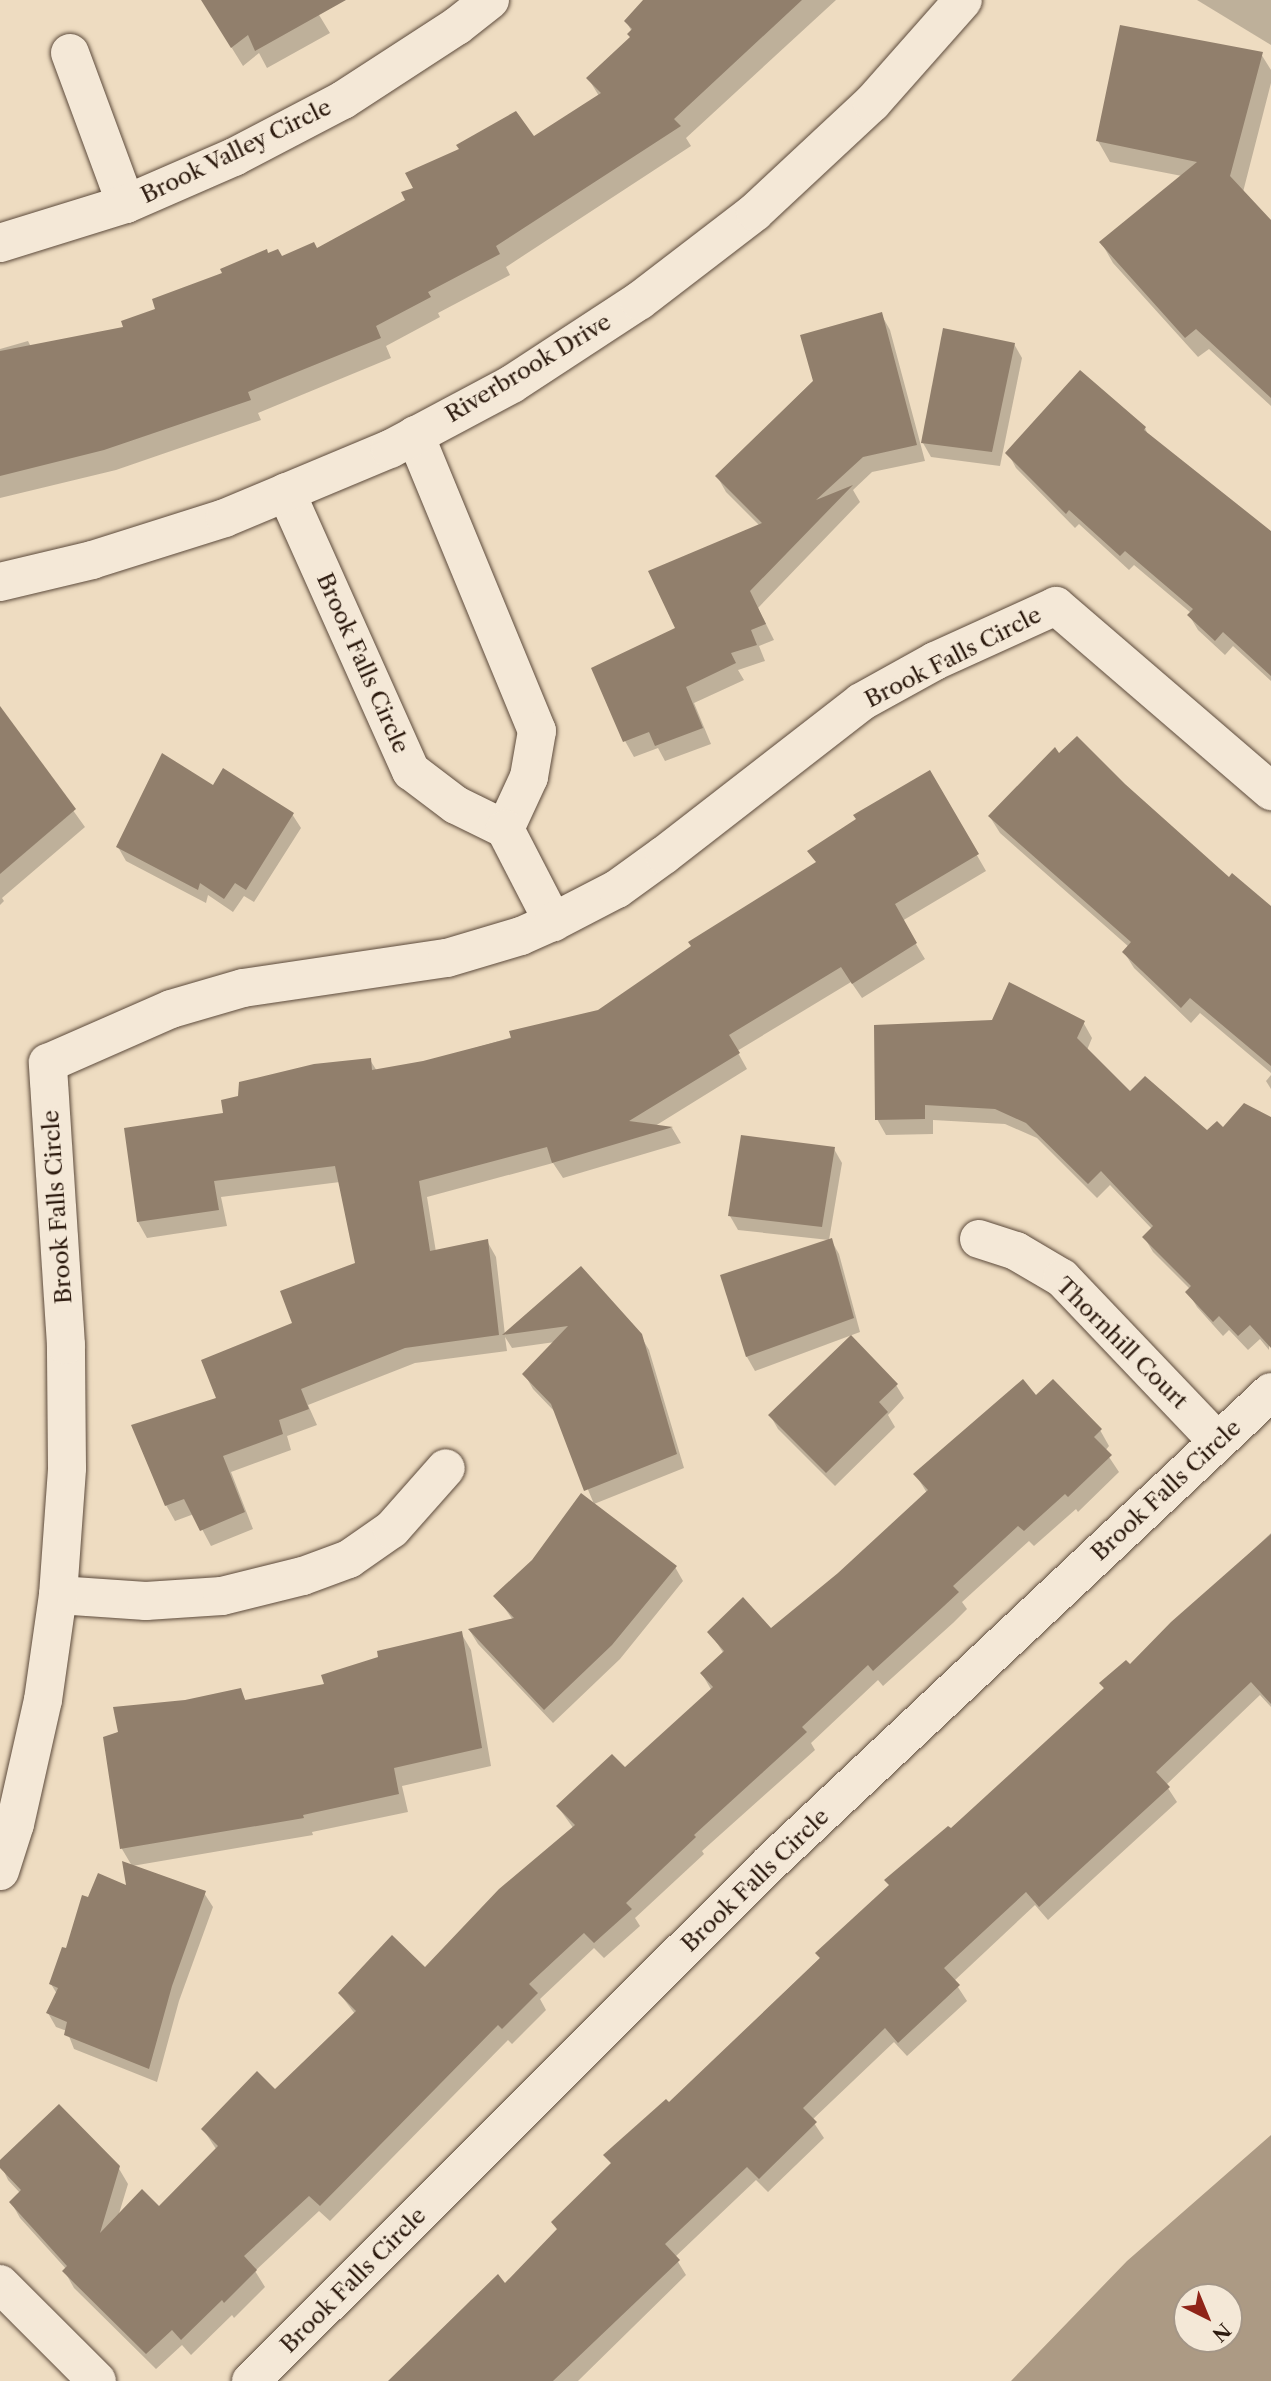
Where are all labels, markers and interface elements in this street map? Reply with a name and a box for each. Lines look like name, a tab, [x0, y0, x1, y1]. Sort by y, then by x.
street label: Brook Valley Circle	[135, 92, 337, 210]
street label: Riverbrook Drive	[440, 308, 616, 428]
street label: Brook Falls Circle	[311, 568, 415, 758]
street label: Brook Falls Circle	[860, 600, 1046, 714]
street label: Brook Falls Circle	[36, 1109, 78, 1305]
street label: Thornhill Court	[1050, 1271, 1194, 1415]
street label: Brook Falls Circle	[1085, 1413, 1247, 1567]
street label: Brook Falls Circle	[675, 1802, 835, 1958]
street label: Brook Falls Circle	[274, 2201, 432, 2359]
north arrow	[1173, 2283, 1243, 2353]
text: N	[1207, 2318, 1235, 2346]

